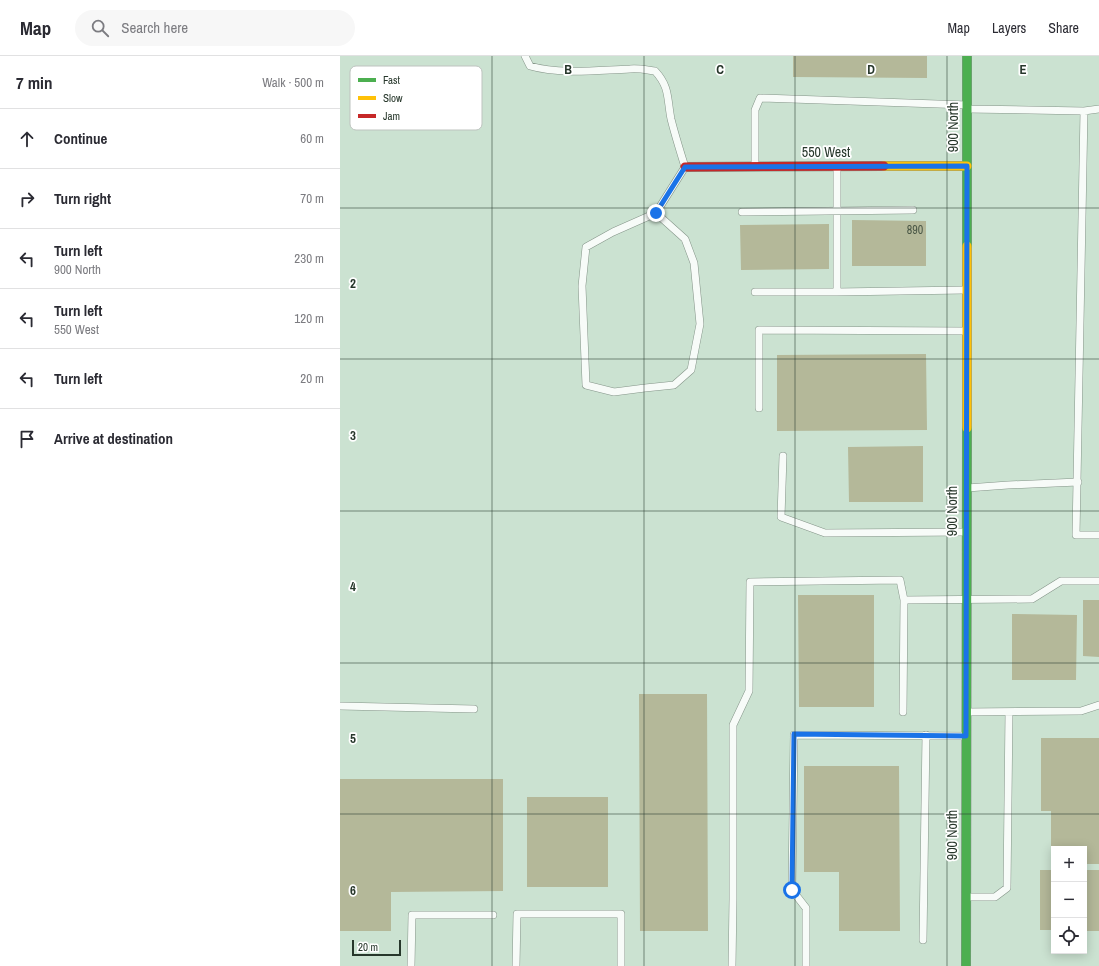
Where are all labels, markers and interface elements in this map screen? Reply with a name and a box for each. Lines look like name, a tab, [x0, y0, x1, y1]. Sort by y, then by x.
search box	[75, 10, 355, 46]
text: Map	[20, 15, 51, 41]
icon: search	[89, 17, 111, 39]
text: Search here	[121, 17, 188, 38]
text: Map	[948, 19, 970, 37]
text: Layers	[992, 19, 1026, 37]
text: Share	[1048, 19, 1079, 37]
text: B	[564, 61, 572, 78]
text: C	[716, 61, 724, 78]
text: D	[867, 61, 875, 78]
text: E	[1019, 61, 1027, 78]
legend	[350, 66, 482, 130]
text: 7 min	[16, 71, 52, 94]
text: Fast	[383, 73, 401, 87]
text: Walk · 500 m	[262, 74, 324, 91]
text: Slow	[383, 91, 403, 105]
street label: 900 North	[944, 102, 962, 152]
text: Jam	[383, 109, 400, 123]
icon: ahead	[16, 128, 38, 150]
text: Continue	[54, 128, 107, 149]
text: 60 m	[300, 130, 324, 147]
street label: 550 West	[802, 143, 850, 161]
icon: right	[16, 188, 38, 210]
text: Turn right	[54, 188, 111, 209]
text: 70 m	[300, 190, 324, 207]
route end	[647, 204, 665, 222]
house number: 890	[907, 222, 923, 238]
text: Turn left	[54, 240, 102, 261]
icon: left	[16, 248, 38, 270]
text: 230 m	[294, 250, 324, 267]
text: 900 North	[54, 261, 101, 278]
text: 2	[350, 275, 356, 292]
text: Turn left	[54, 300, 102, 321]
icon: left	[16, 308, 38, 330]
text: 120 m	[294, 310, 324, 327]
text: 550 West	[54, 321, 99, 338]
icon: left	[16, 368, 38, 390]
text: Turn left	[54, 368, 102, 389]
text: 20 m	[300, 370, 324, 387]
text: 3	[350, 427, 356, 444]
icon: arrive	[16, 428, 38, 450]
text: Arrive at destination	[54, 428, 173, 449]
street label: 900 North	[943, 486, 961, 536]
text: 4	[350, 578, 356, 595]
text: 5	[350, 730, 356, 747]
street label: 900 North	[943, 810, 961, 860]
map controls	[1051, 846, 1087, 954]
button: +	[1051, 846, 1087, 882]
route start	[783, 881, 801, 899]
text: 6	[350, 882, 356, 899]
button: −	[1051, 882, 1087, 918]
button: locate	[1051, 918, 1087, 954]
scale bar	[352, 938, 401, 957]
text: 20 m	[358, 940, 378, 954]

